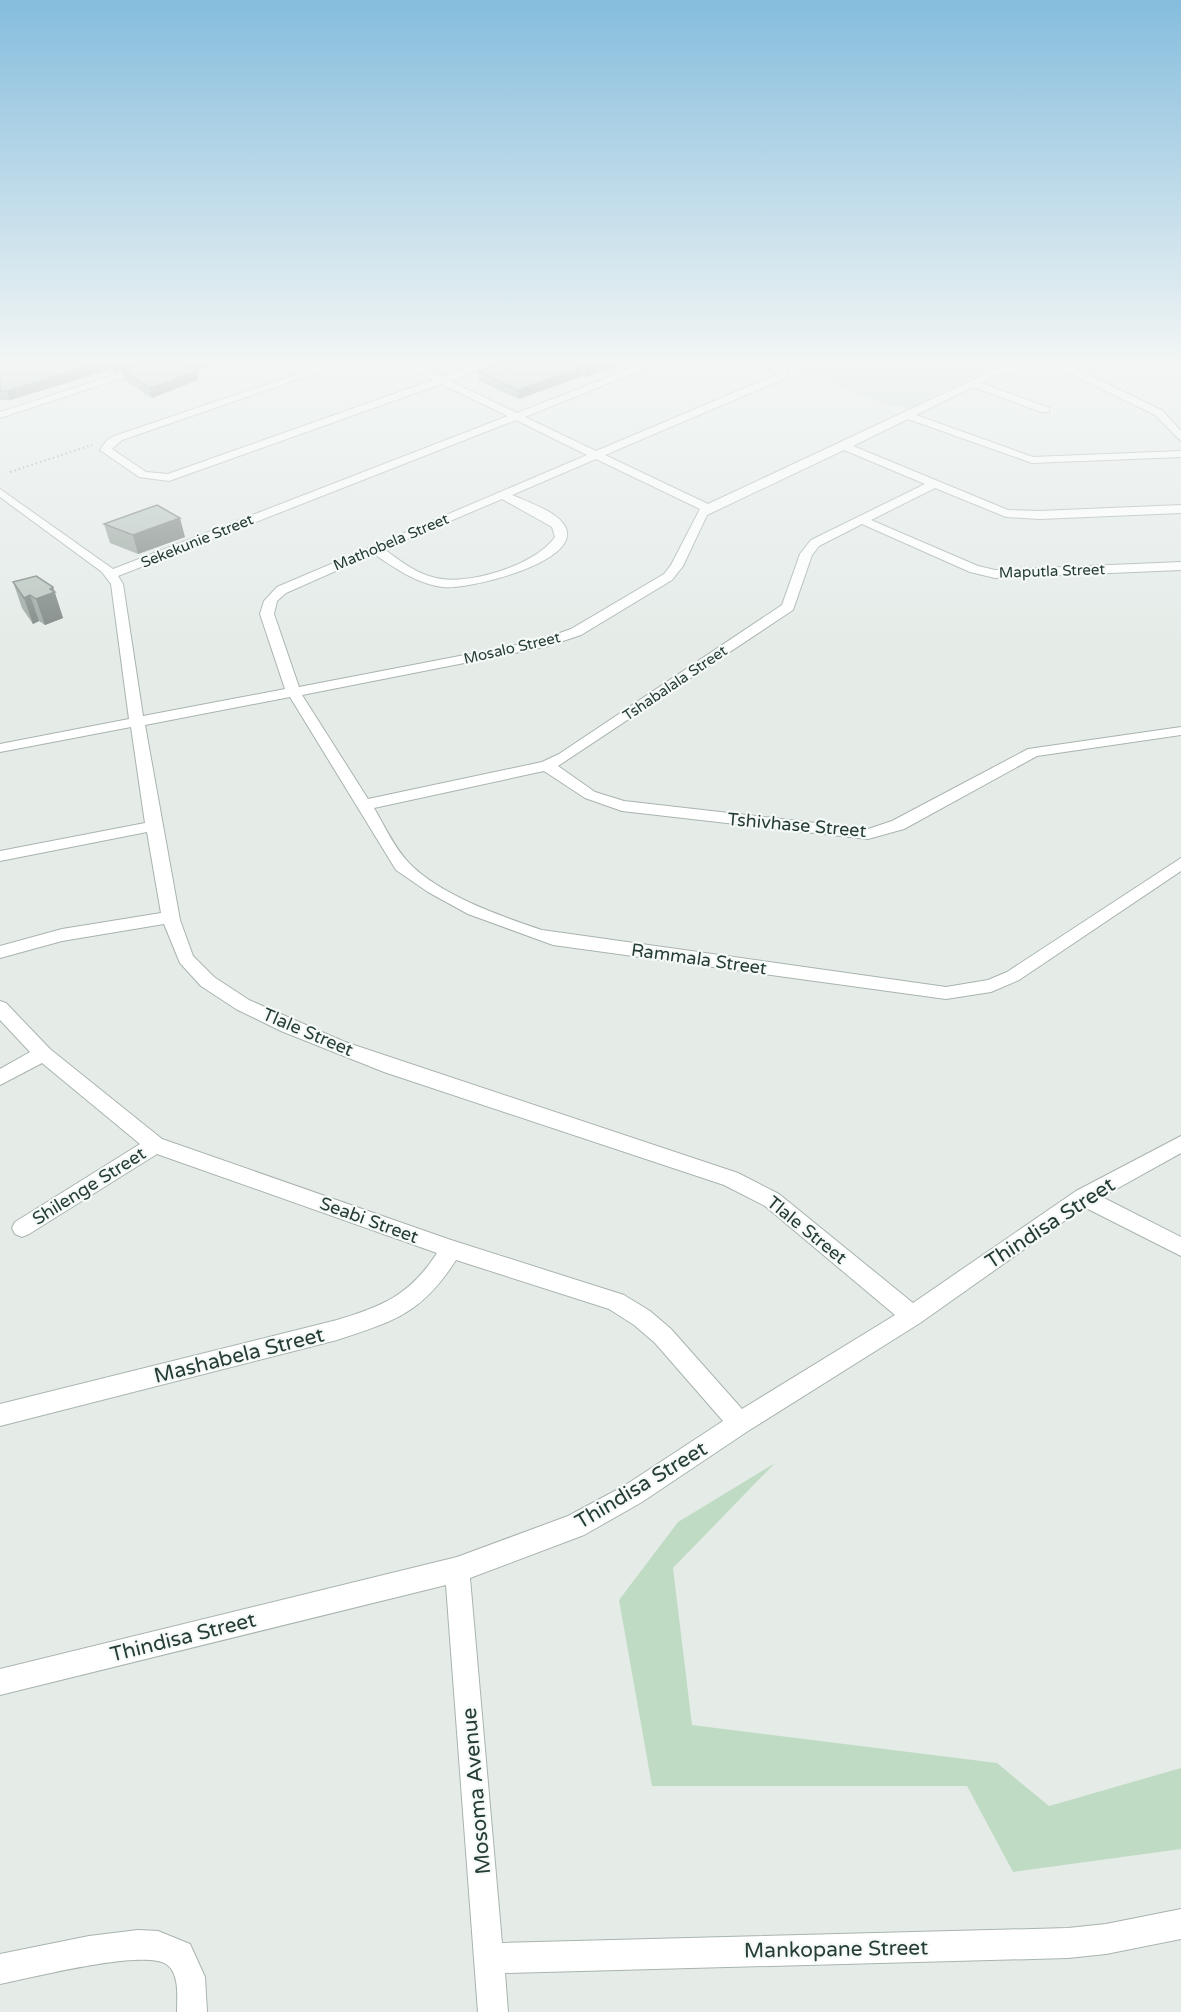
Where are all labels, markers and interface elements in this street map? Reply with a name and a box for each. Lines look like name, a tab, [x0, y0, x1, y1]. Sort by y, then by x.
street label: Mathobela Street	[331, 509, 452, 574]
street label: Sekekunie Street	[138, 510, 256, 572]
street label: Maputla Street	[999, 560, 1106, 582]
street label: Mosalo Street	[462, 628, 562, 668]
street label: Tshabalala Street	[619, 641, 731, 725]
street label: Tshivhase Street	[727, 808, 867, 842]
street label: Rammala Street	[630, 939, 768, 979]
street label: Tlale Street	[259, 1003, 357, 1061]
street label: Shilenge Street	[28, 1142, 150, 1230]
street label: Thindisa Street	[981, 1172, 1120, 1275]
street label: Tlale Street	[763, 1191, 851, 1269]
street label: Seabi Street	[317, 1192, 421, 1248]
street label: Mashabela Street	[151, 1322, 327, 1389]
street label: Thindisa Street	[571, 1436, 712, 1535]
street label: Thindisa Street	[108, 1607, 259, 1668]
street label: Mosoma Avenue	[457, 1706, 496, 1875]
street label: Mankopane Street	[744, 1935, 928, 1964]

